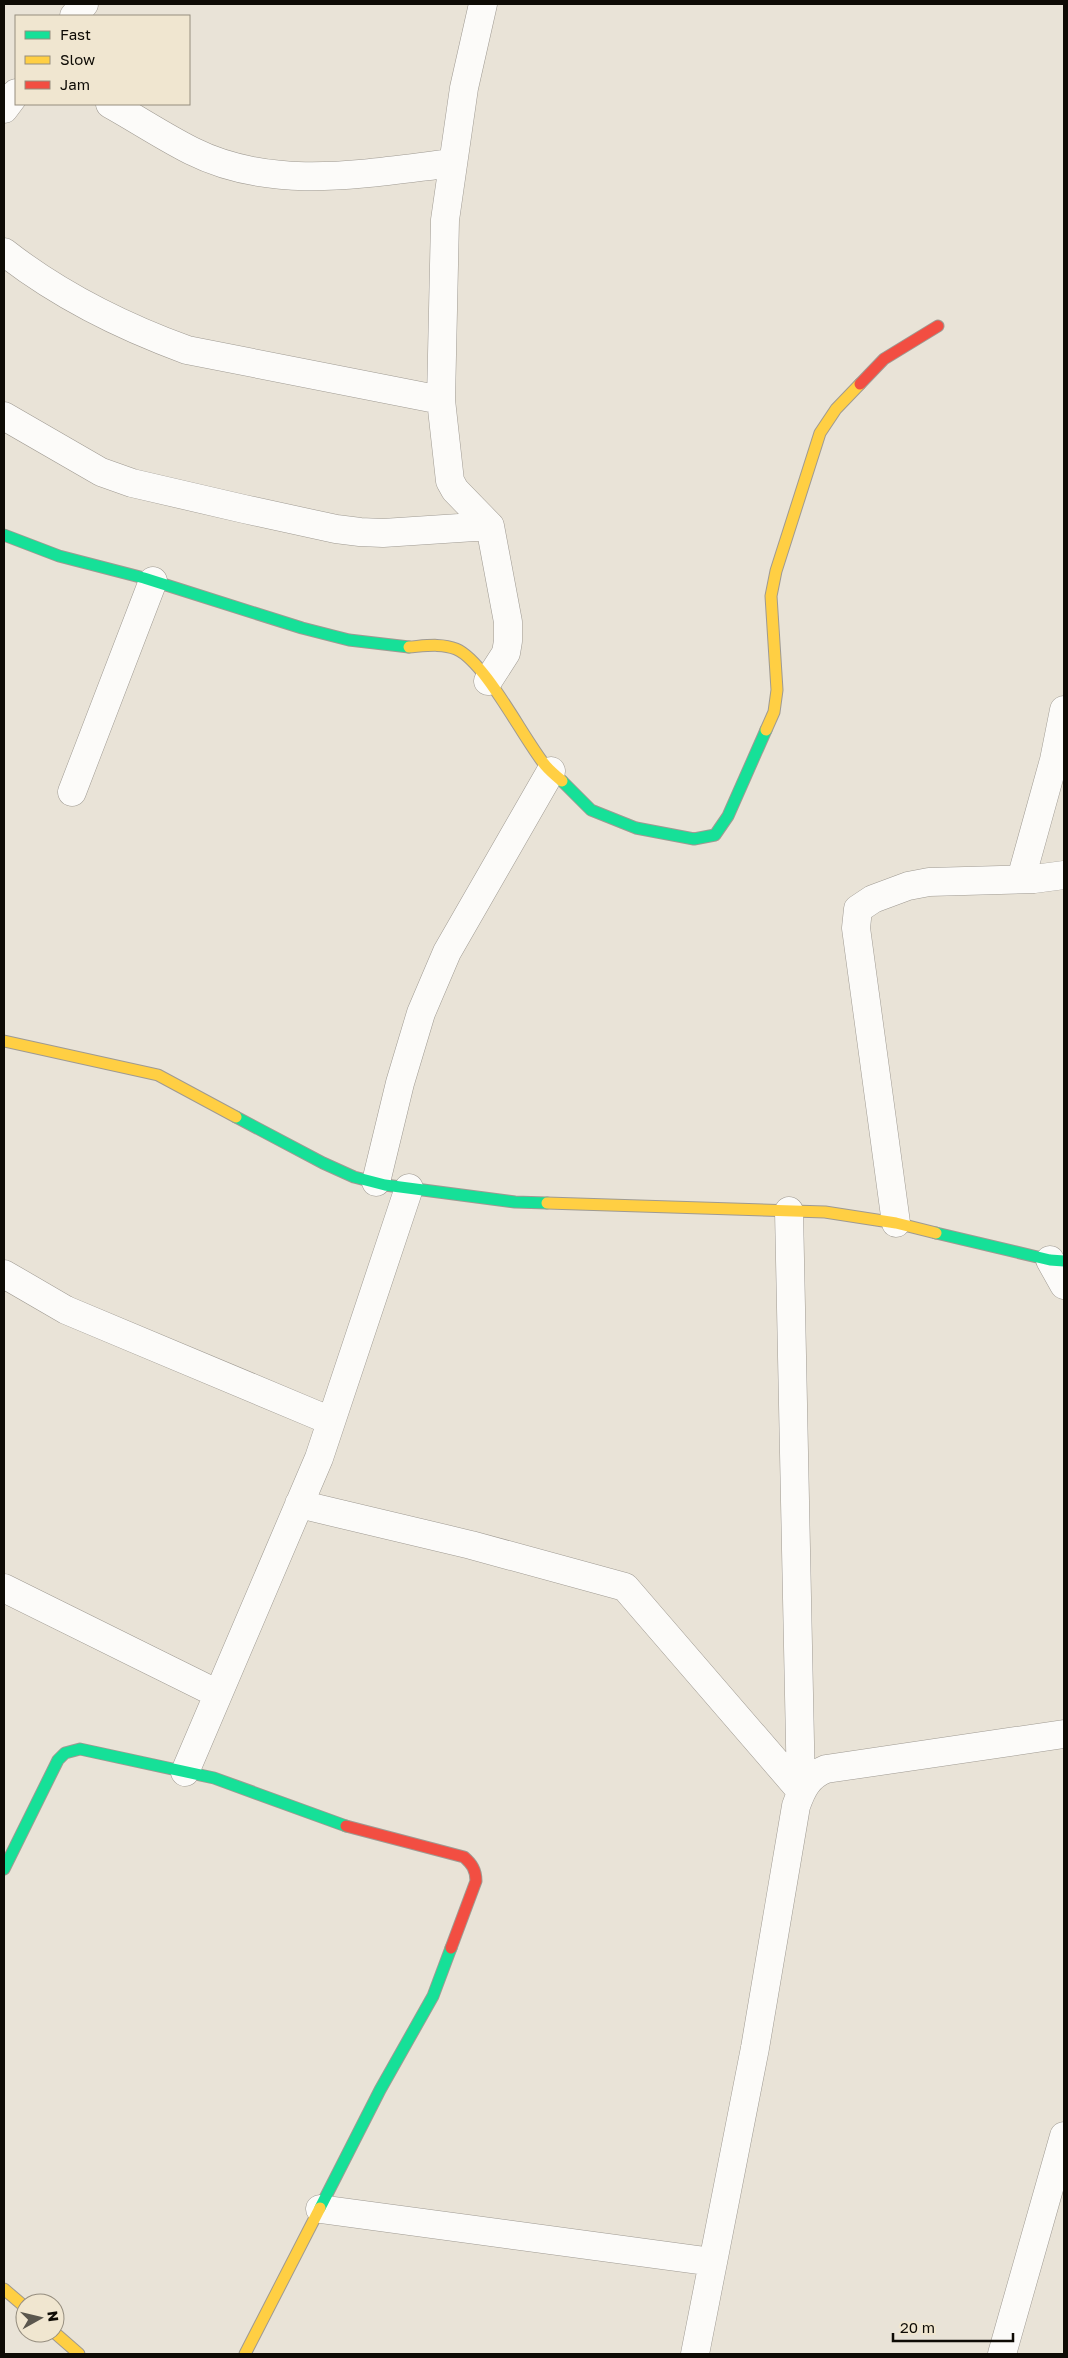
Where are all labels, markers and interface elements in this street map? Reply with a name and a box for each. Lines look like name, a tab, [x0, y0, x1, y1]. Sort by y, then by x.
legend	[15, 15, 190, 105]
text: Fast	[60, 25, 91, 43]
text: Slow	[60, 50, 95, 68]
text: Jam	[60, 75, 90, 93]
north arrow	[15, 2293, 65, 2343]
text: N	[44, 2310, 63, 2323]
scale bar	[893, 2310, 1013, 2342]
text: 20 m	[900, 2318, 935, 2336]

